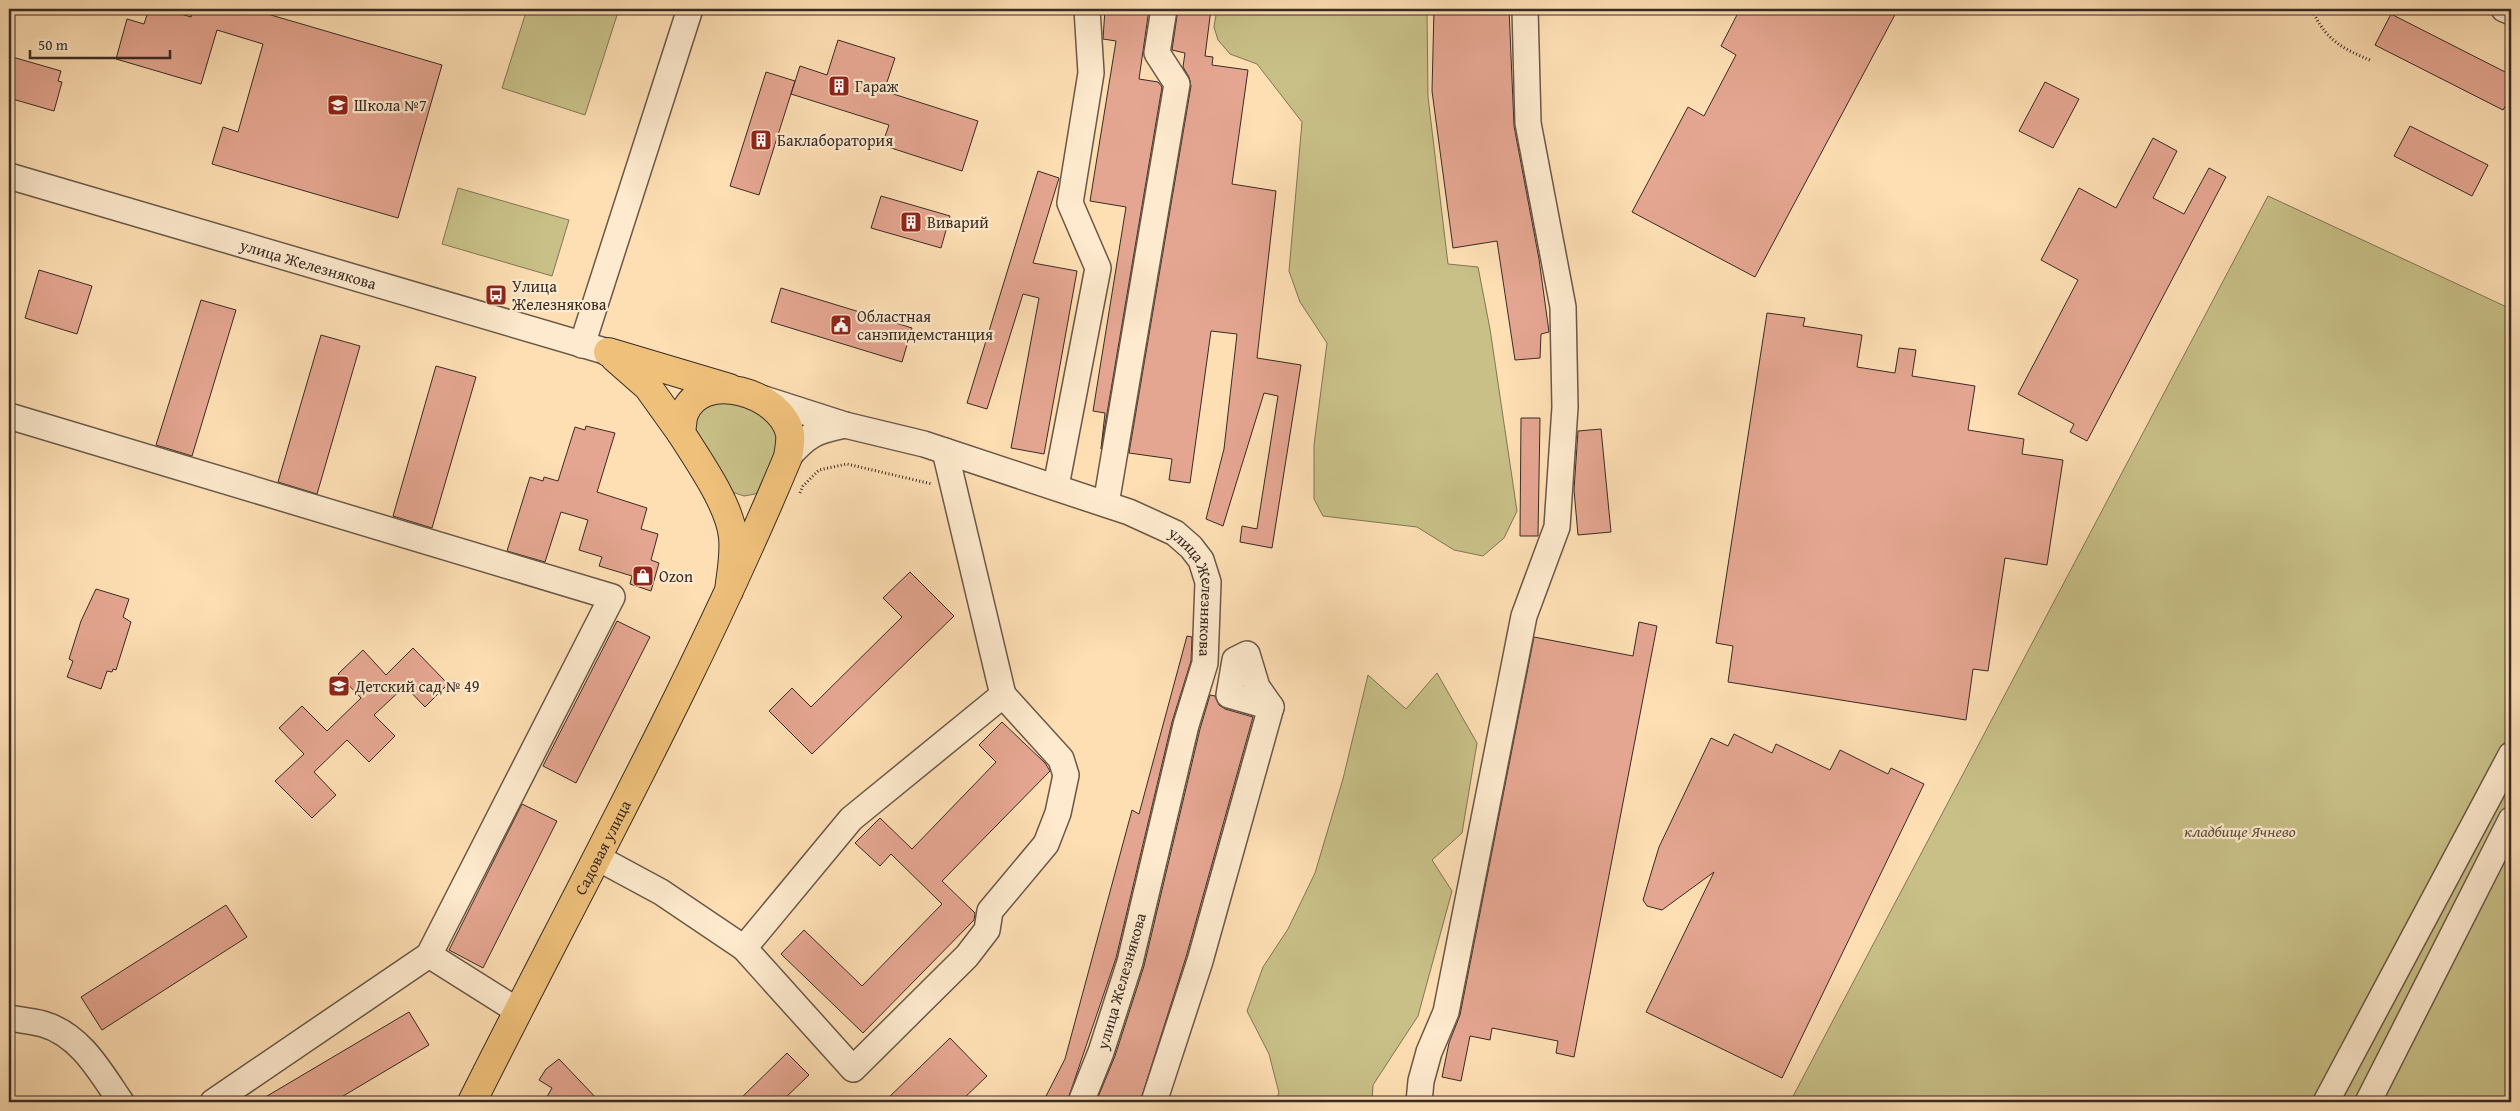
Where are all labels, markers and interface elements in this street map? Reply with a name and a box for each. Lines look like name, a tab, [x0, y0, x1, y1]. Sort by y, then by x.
scale bar	[30, 28, 170, 60]
text: 50 m	[38, 34, 69, 55]
building icon: Гараж	[827, 74, 851, 98]
place label: Гараж	[855, 74, 899, 98]
school or university icon: Школа №7	[326, 93, 350, 117]
place label: Школа №7	[354, 93, 427, 117]
building icon: Баклаборатория	[749, 128, 773, 152]
place label: Баклаборатория	[777, 128, 893, 152]
building icon: Виварий	[899, 210, 923, 234]
place label: Виварий	[927, 210, 989, 234]
street label: улица Железнякова	[236, 232, 380, 295]
place label: Улица Железнякова	[511, 274, 607, 316]
bus stop icon: Улица Железнякова	[484, 283, 508, 307]
place label: Областная санэпидемстанция	[857, 304, 993, 346]
public building icon: Областная санэпидемстанция	[829, 313, 853, 337]
street label: улица Железнякова	[1164, 519, 1220, 658]
shop icon: Ozon	[631, 564, 655, 588]
place label: Ozon	[659, 564, 693, 588]
school or university icon: Детский сад № 49	[327, 674, 351, 698]
place label: Детский сад № 49	[354, 674, 480, 698]
street label: Садовая улица	[568, 796, 637, 899]
park label: кладбище Ячнево	[2184, 819, 2296, 843]
street label: улица Железнякова	[1090, 910, 1152, 1053]

